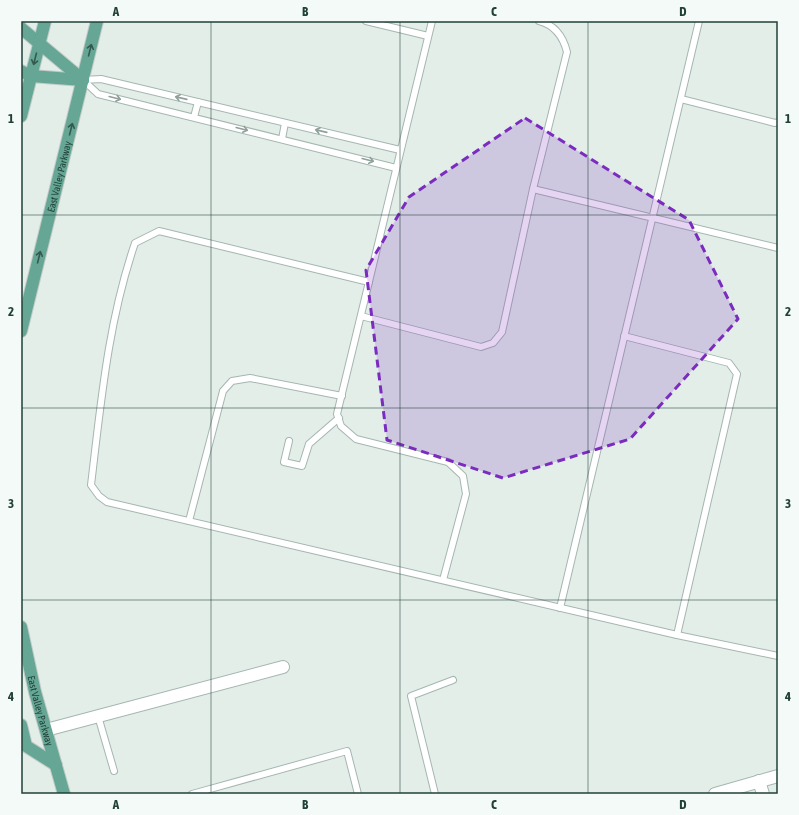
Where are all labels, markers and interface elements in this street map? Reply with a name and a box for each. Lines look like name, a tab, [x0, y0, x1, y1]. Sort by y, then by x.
text: A	[112, 4, 120, 19]
text: B	[302, 4, 309, 19]
text: C	[491, 4, 497, 19]
text: D	[679, 4, 687, 19]
one-way arrow	[87, 44, 94, 57]
one-way arrow	[31, 52, 38, 65]
one-way arrow	[175, 94, 188, 102]
one-way arrow	[109, 95, 122, 103]
text: 1	[8, 111, 14, 126]
text: 1	[785, 111, 791, 126]
one-way arrow	[67, 122, 75, 135]
one-way arrow	[235, 126, 248, 133]
one-way arrow	[315, 127, 328, 135]
street label: East Valley Parkway	[45, 140, 73, 213]
one-way arrow	[361, 157, 374, 165]
one-way arrow	[36, 250, 44, 263]
text: 2	[8, 304, 14, 319]
text: 2	[785, 304, 791, 319]
text: 3	[8, 496, 14, 511]
text: 3	[785, 496, 791, 511]
street label: East Valley Parkway	[26, 674, 56, 747]
text: 4	[7, 689, 14, 704]
text: 4	[784, 689, 791, 704]
text: A	[112, 797, 120, 812]
text: B	[302, 797, 309, 812]
text: C	[491, 797, 497, 812]
text: D	[679, 797, 687, 812]

